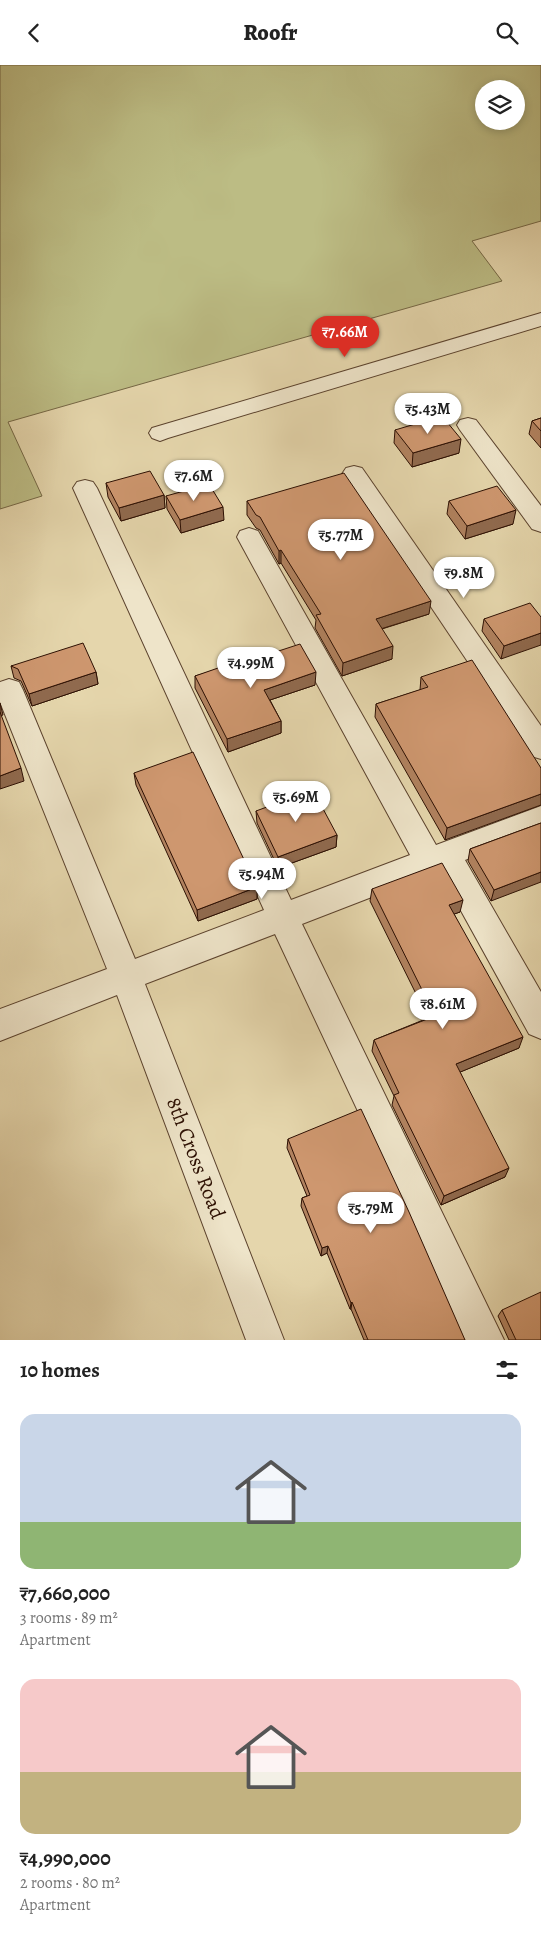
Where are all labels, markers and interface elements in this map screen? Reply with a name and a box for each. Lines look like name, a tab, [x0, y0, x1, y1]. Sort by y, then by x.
text: Roofr	[244, 18, 297, 48]
icon: back	[20, 19, 48, 47]
icon: search	[493, 19, 521, 47]
map controls	[475, 80, 525, 130]
button: layers	[475, 80, 525, 130]
pin: ₹7.66M	[304, 315, 386, 358]
text: ₹7.66M	[322, 321, 368, 343]
pin: ₹5.43M	[387, 393, 469, 435]
text: ₹5.43M	[405, 398, 451, 420]
pin: ₹7.6M	[159, 459, 229, 502]
text: ₹7.6M	[175, 465, 213, 487]
pin: ₹5.77M	[300, 519, 382, 561]
text: ₹5.77M	[319, 524, 363, 546]
pin: ₹9.8M	[429, 557, 499, 599]
text: ₹9.8M	[445, 562, 483, 584]
pin: ₹4.99M	[210, 647, 292, 689]
text: ₹4.99M	[228, 652, 274, 674]
pin: ₹5.69M	[255, 781, 337, 823]
text: ₹5.69M	[273, 786, 319, 808]
pin: ₹5.94M	[221, 857, 303, 900]
text: ₹5.94M	[239, 863, 285, 885]
pin: ₹8.61M	[402, 987, 484, 1030]
text: ₹8.61M	[421, 993, 465, 1015]
street label: 8th Cross Road	[160, 1093, 232, 1224]
pin: ₹5.79M	[330, 1191, 412, 1234]
text: ₹5.79M	[349, 1197, 393, 1219]
text: 10 homes	[20, 1356, 100, 1384]
icon: filters	[493, 1356, 521, 1384]
icon: home	[226, 1447, 316, 1537]
text: ₹7,660,000	[20, 1579, 110, 1607]
text: 3 rooms · 89 m²	[20, 1607, 118, 1629]
text: Apartment	[20, 1629, 91, 1651]
icon: home	[226, 1712, 316, 1802]
text: ₹4,990,000	[20, 1844, 111, 1872]
text: 2 rooms · 80 m²	[20, 1872, 120, 1894]
text: Apartment	[20, 1894, 91, 1916]

